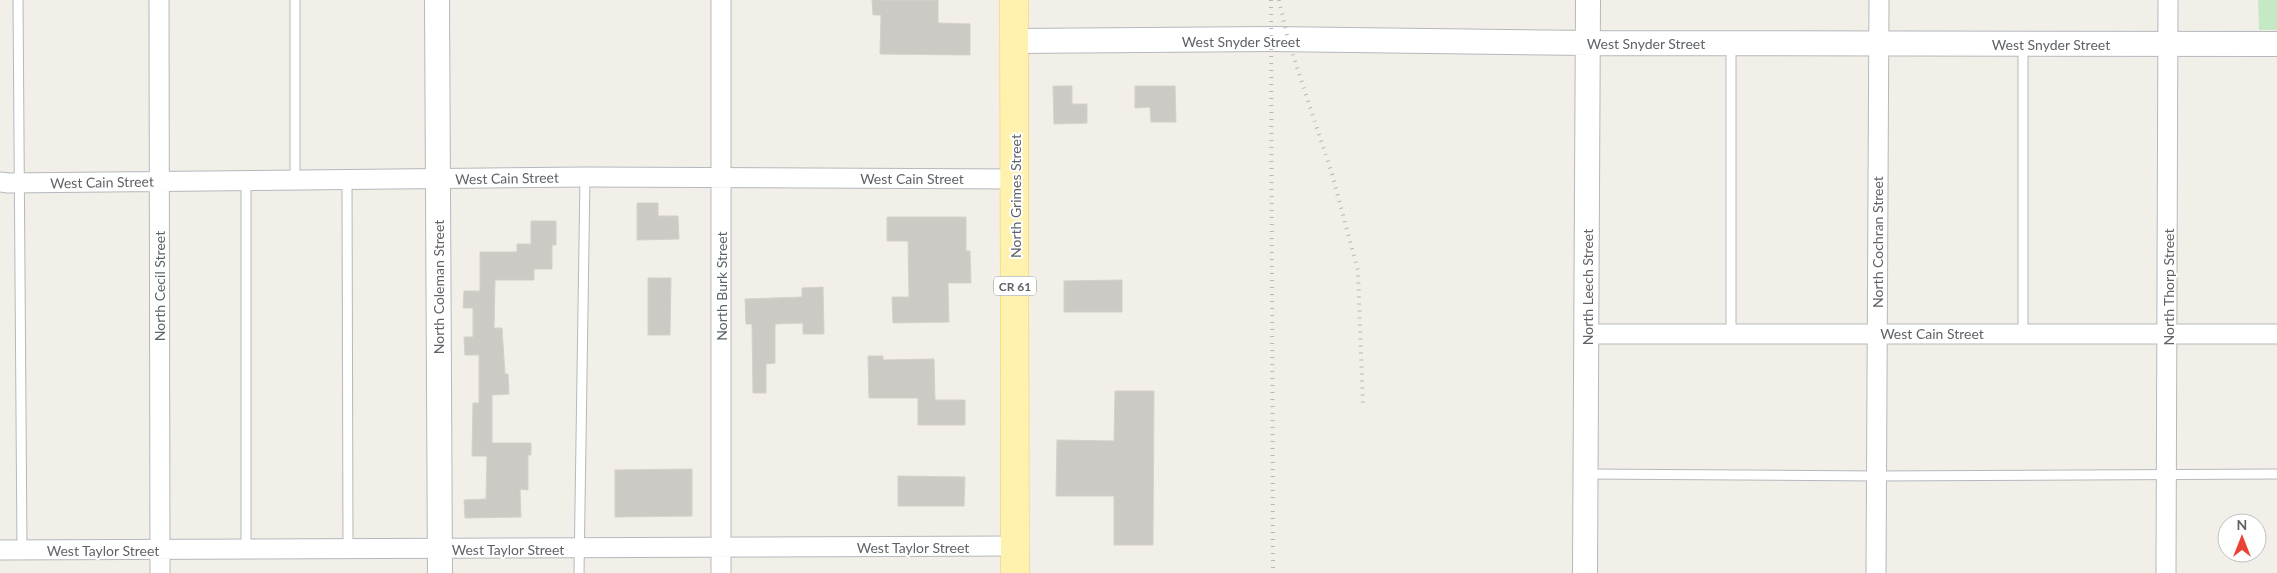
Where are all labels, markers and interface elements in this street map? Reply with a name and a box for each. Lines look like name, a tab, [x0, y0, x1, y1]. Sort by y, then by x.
street label: West Snyder Street	[1182, 33, 1300, 50]
street label: West Snyder Street	[1587, 35, 1705, 52]
street label: West Snyder Street	[1992, 36, 2110, 53]
street label: North Grimes Street	[1007, 134, 1024, 258]
street label: West Cain Street	[455, 169, 559, 187]
street label: West Cain Street	[860, 170, 964, 187]
street label: West Cain Street	[50, 173, 154, 191]
street label: North Cochran Street	[1869, 176, 1886, 308]
street label: North Coleman Street	[430, 220, 447, 354]
street label: North Leech Street	[1579, 229, 1596, 345]
street label: North Thorp Street	[2160, 229, 2177, 345]
street label: North Cecil Street	[151, 231, 168, 341]
street label: North Burk Street	[713, 231, 730, 341]
road number: CR 61	[994, 276, 1036, 296]
street label: West Cain Street	[1880, 325, 1984, 342]
north arrow	[2217, 513, 2267, 563]
text: N	[2237, 516, 2247, 533]
street label: West Taylor Street	[857, 539, 969, 556]
street label: West Taylor Street	[452, 541, 564, 558]
street label: West Taylor Street	[47, 542, 159, 559]

